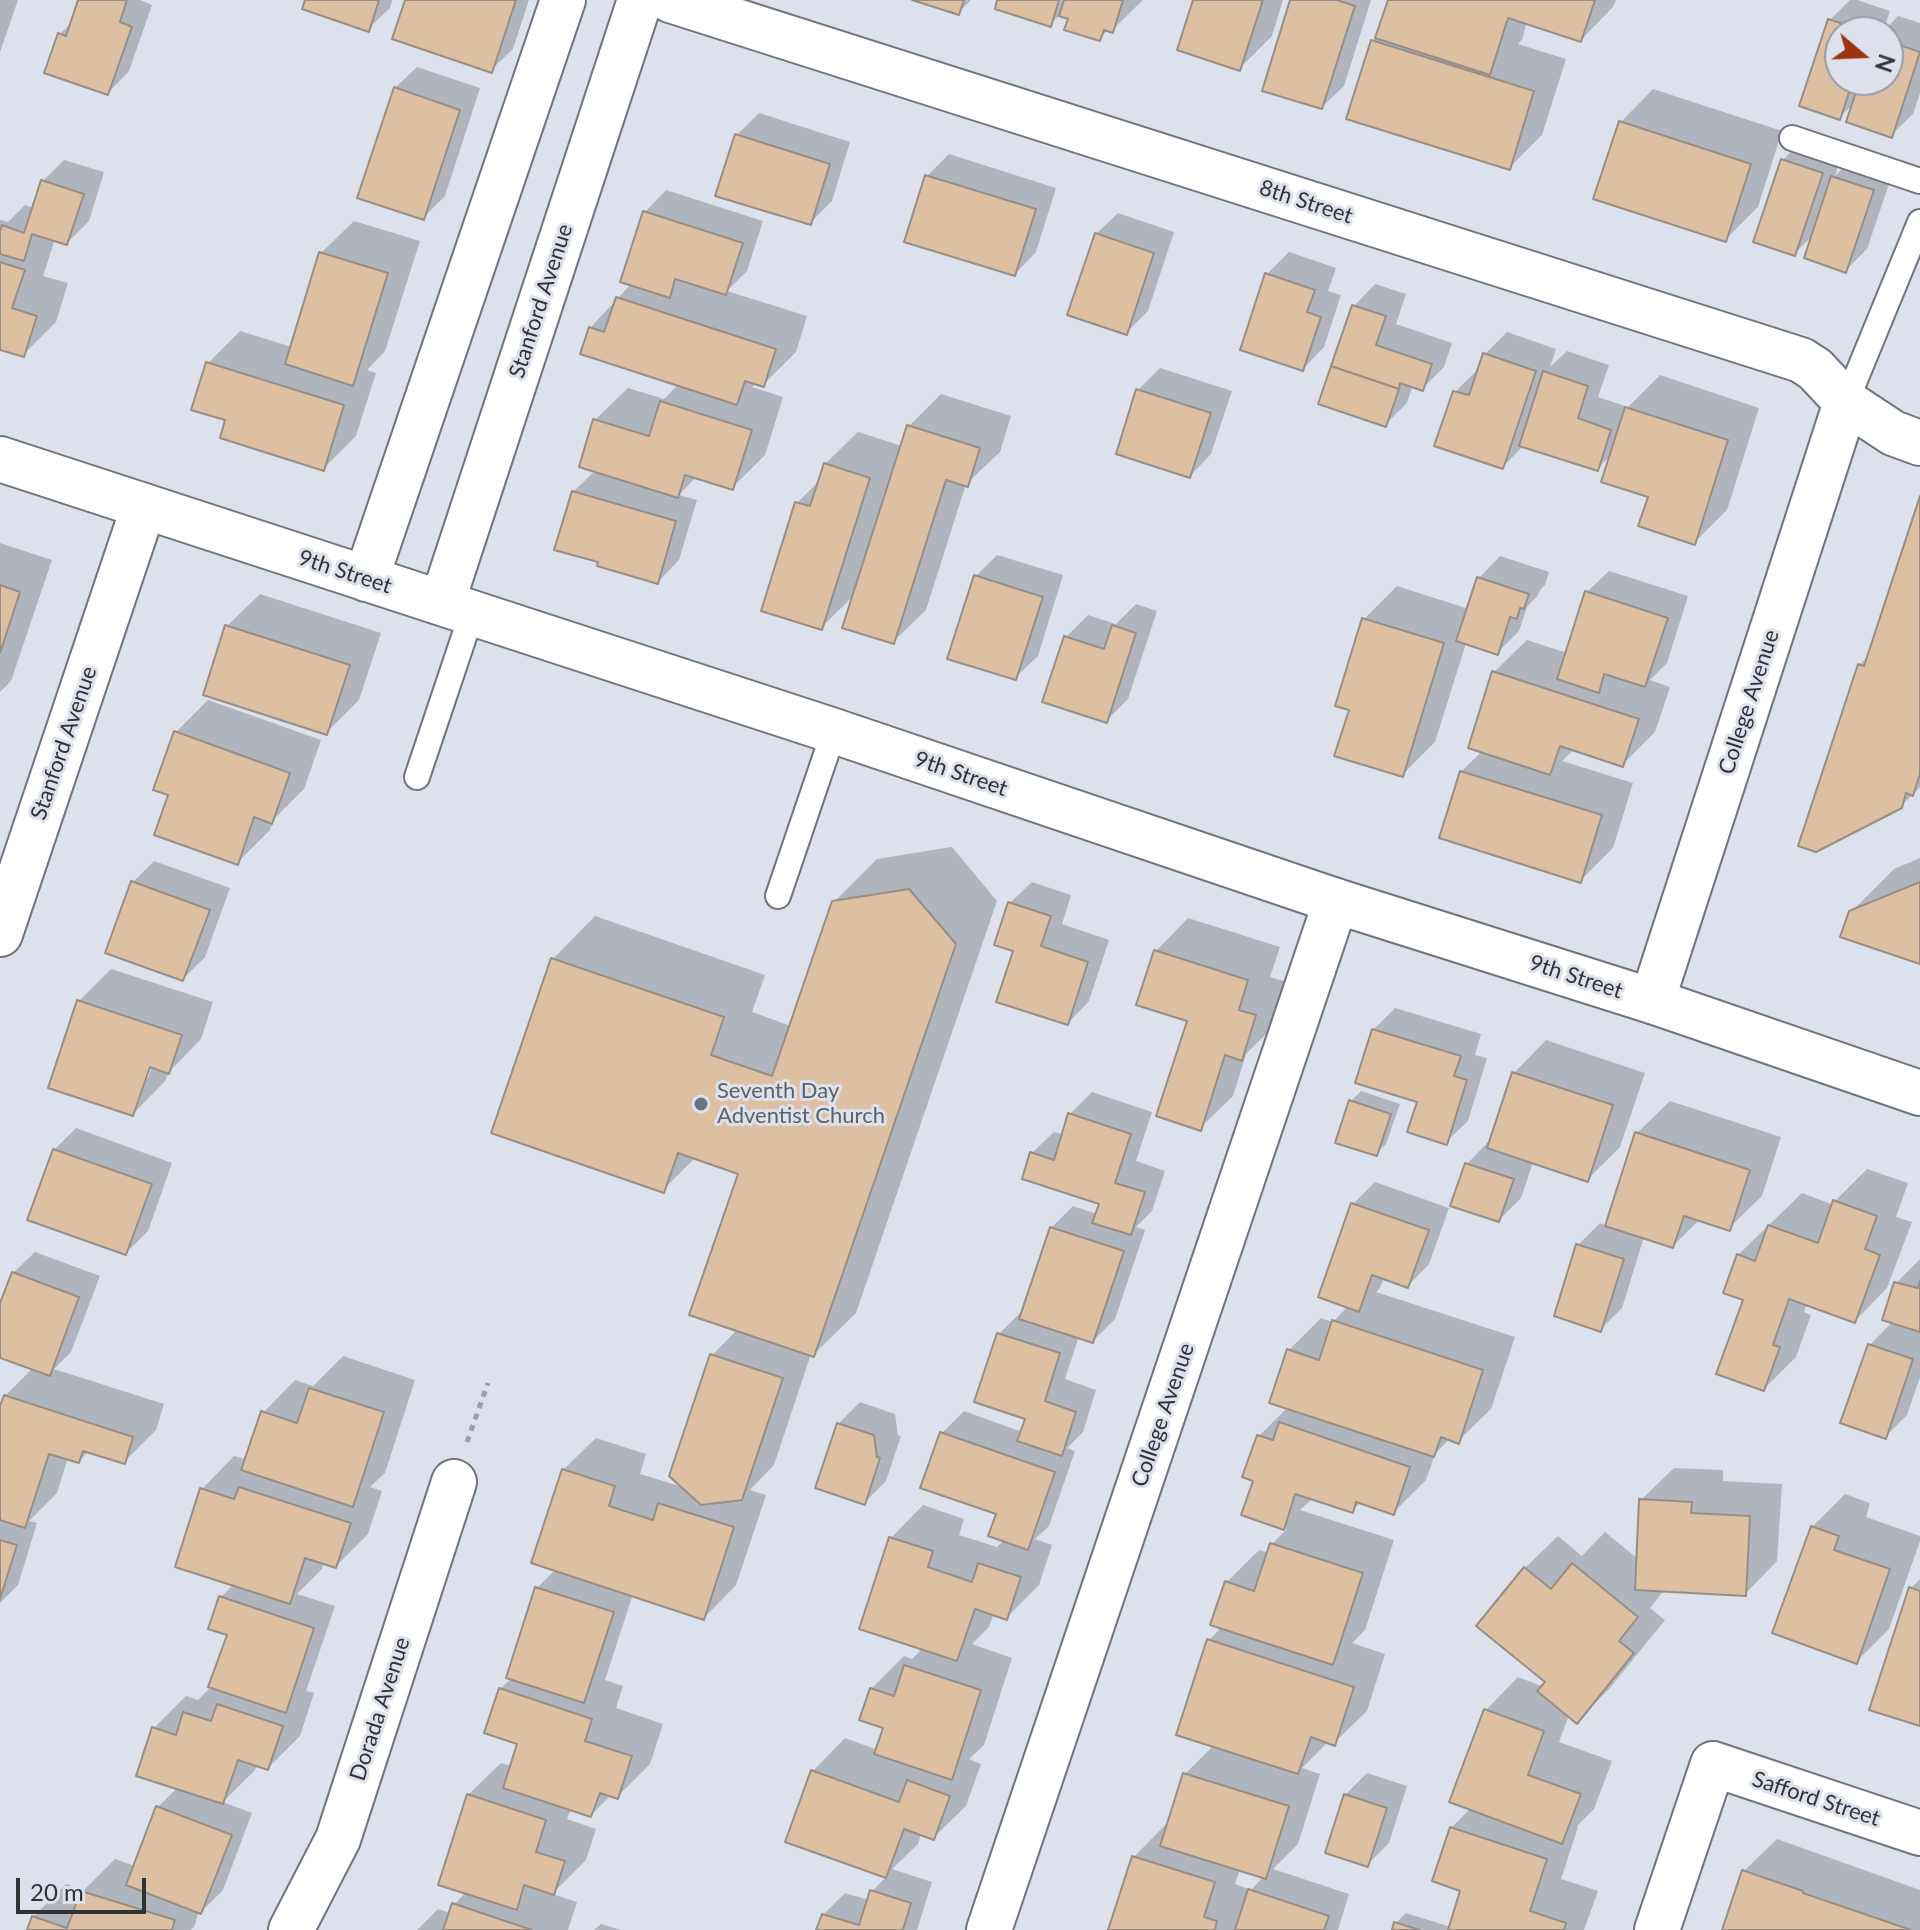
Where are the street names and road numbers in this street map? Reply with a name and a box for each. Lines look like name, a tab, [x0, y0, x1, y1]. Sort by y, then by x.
street label: 8th Street	[1256, 175, 1356, 229]
street label: Stanford Avenue	[504, 221, 578, 381]
street label: 9th Street	[295, 545, 395, 599]
street label: College Avenue	[1713, 626, 1785, 778]
street label: Stanford Avenue	[25, 663, 103, 823]
street label: 9th Street	[911, 746, 1011, 802]
street label: 9th Street	[1526, 950, 1626, 1004]
street label: College Avenue	[1126, 1340, 1200, 1490]
street label: Dorada Avenue	[344, 1634, 416, 1784]
street label: Safford Street	[1749, 1766, 1883, 1832]

